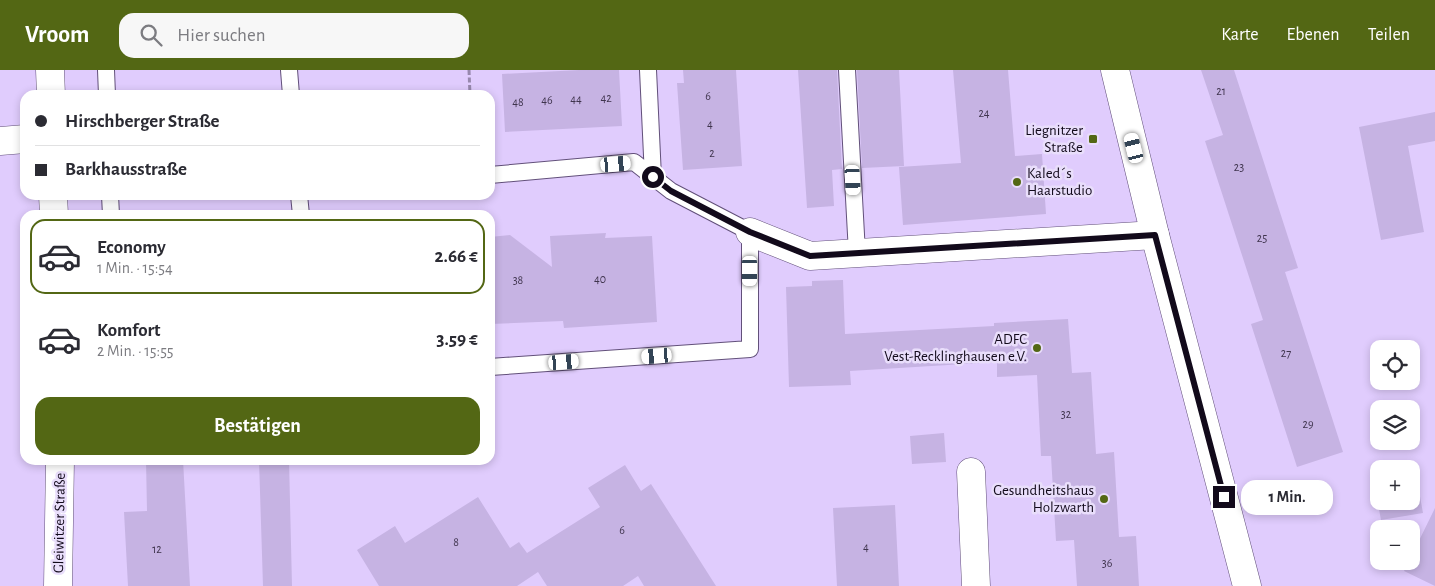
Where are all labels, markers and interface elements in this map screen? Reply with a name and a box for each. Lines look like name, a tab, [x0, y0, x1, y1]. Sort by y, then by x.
search box	[119, 13, 469, 58]
icon: search	[137, 21, 165, 49]
text: Vroom	[25, 23, 89, 47]
text: Hier suchen	[177, 26, 265, 45]
text: Karte	[1221, 26, 1259, 44]
text: Ebenen	[1287, 26, 1340, 44]
text: Teilen	[1368, 26, 1410, 44]
house number: 21	[1216, 85, 1226, 97]
house number: 6	[705, 90, 711, 102]
house number: 42	[600, 92, 612, 104]
house number: 44	[570, 93, 582, 105]
house number: 46	[541, 94, 553, 106]
house number: 48	[512, 96, 524, 108]
house number: 24	[978, 107, 990, 119]
text: Hirschberger Straße	[65, 112, 220, 131]
house number: 4	[707, 118, 713, 130]
place label: Liegnitzer Straße	[1025, 123, 1083, 155]
car	[1123, 132, 1144, 164]
marker: Liegnitzer Straße	[1087, 133, 1099, 145]
house number: 2	[709, 147, 715, 159]
car	[600, 155, 631, 173]
text: Barkhausstraße	[65, 160, 187, 179]
house number: 23	[1234, 161, 1244, 173]
car	[844, 165, 861, 195]
route start	[642, 166, 664, 188]
place label: Kaled´s Haarstudio	[1027, 166, 1092, 198]
marker: Kaled´s Haarstudio	[1011, 176, 1023, 188]
house number: 25	[1257, 232, 1267, 244]
icon: car	[37, 234, 82, 279]
text: Economy	[97, 238, 166, 257]
text: 2.66 €	[435, 247, 478, 266]
car	[742, 256, 757, 286]
text: 1 Min. · 15:54	[97, 260, 173, 276]
house number: 40	[594, 273, 606, 285]
house number: 38	[513, 274, 524, 286]
icon: car	[37, 317, 82, 362]
text: Komfort	[97, 321, 161, 340]
text: 3.59 €	[436, 330, 478, 349]
place label: ADFC Vest-Recklinghausen e.V.	[884, 332, 1027, 364]
map controls	[1370, 340, 1420, 570]
button: locate	[1370, 340, 1420, 390]
marker: ADFC Vest-Recklinghausen e.V.	[1031, 342, 1043, 354]
text: 2 Min. · 15:55	[97, 343, 174, 359]
car	[641, 347, 672, 365]
house number: 27	[1281, 347, 1291, 359]
car	[548, 353, 579, 371]
button: Bestätigen	[35, 397, 480, 455]
button: layers	[1370, 400, 1420, 450]
house number: 32	[1061, 408, 1072, 420]
house number: 29	[1302, 418, 1314, 430]
button: +	[1370, 460, 1420, 510]
street label: Gleiwitzer Straße	[51, 473, 68, 573]
callout: 1 Min.	[1242, 480, 1334, 514]
place label: Gesundheitshaus Holzwarth	[993, 483, 1094, 515]
route end	[1213, 486, 1235, 508]
text: 1 Min.	[1268, 489, 1306, 505]
marker: Gesundheitshaus Holzwarth	[1098, 493, 1110, 505]
button: −	[1370, 520, 1420, 570]
house number: 6	[619, 524, 625, 536]
house number: 8	[453, 536, 459, 548]
house number: 4	[863, 541, 869, 553]
house number: 12	[152, 543, 162, 555]
house number: 36	[1102, 557, 1113, 569]

